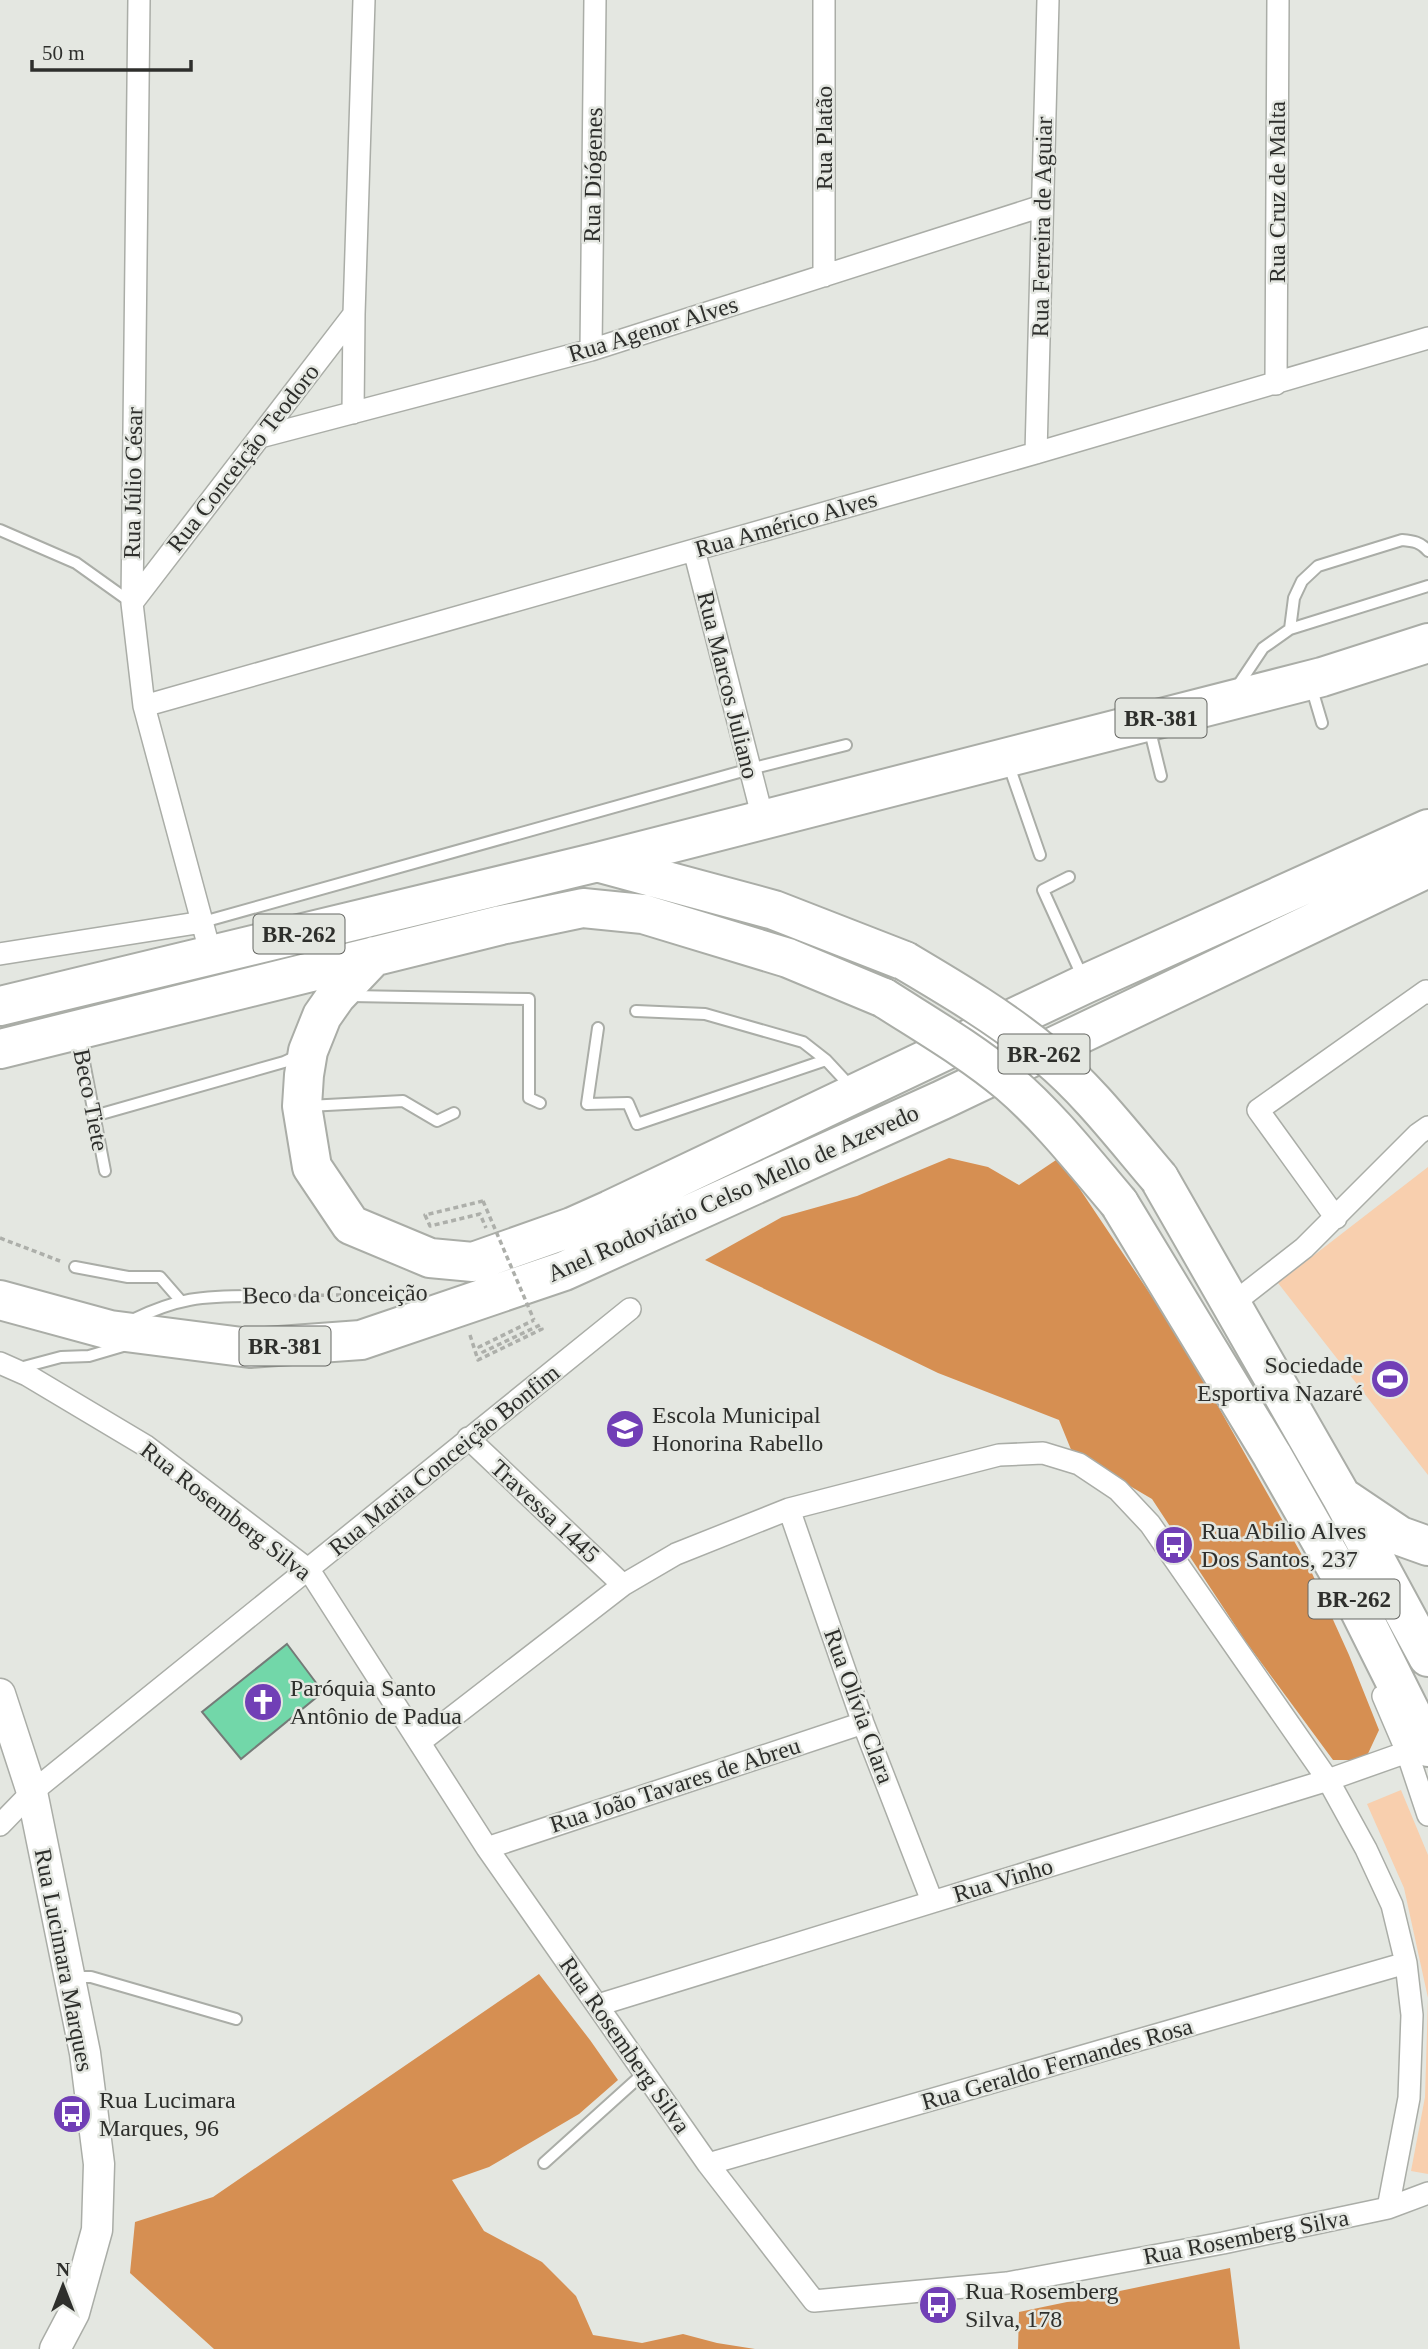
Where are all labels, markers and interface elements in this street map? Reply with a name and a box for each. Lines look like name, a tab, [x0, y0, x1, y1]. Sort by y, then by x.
scale bar	[32, 28, 191, 72]
text: 50 m	[42, 41, 85, 65]
street label: Rua Platão	[811, 86, 837, 190]
street label: Rua Cruz de Malta	[1264, 101, 1290, 283]
street label: Rua Diógenes	[579, 107, 607, 243]
street label: Rua Ferreira de Aguiar	[1027, 116, 1057, 338]
street label: Rua Agenor Alves	[565, 291, 741, 367]
street label: Rua Conceição Teodoro	[162, 359, 324, 557]
street label: Rua Júlio César	[119, 407, 147, 559]
street label: Rua Américo Alves	[692, 486, 880, 562]
street label: Rua Marcos Juliano	[692, 589, 764, 781]
road number: BR-381	[1116, 698, 1206, 738]
road number: BR-262	[254, 914, 344, 953]
road number: BR-262	[998, 1035, 1090, 1074]
street label: Beco Tiete	[68, 1047, 114, 1153]
street label: Anel Rodoviário Celso Mello de Azevedo	[544, 1099, 922, 1287]
street label: Beco da Conceição	[242, 1279, 428, 1309]
road number: BR-381	[240, 1326, 330, 1366]
place label: Sociedade Esportiva Nazaré	[1197, 1352, 1363, 1406]
sports icon: Sociedade Esportiva Nazaré	[1369, 1358, 1411, 1400]
street label: Rua Maria Conceição Bonfim	[324, 1359, 565, 1561]
place label: Escola Municipal Honorina Rabello	[652, 1402, 823, 1456]
school or university icon: Escola Municipal Honorina Rabello	[604, 1408, 646, 1450]
street label: Rua Rosemberg Silva	[136, 1436, 317, 1586]
street label: Travessa 1445	[486, 1454, 604, 1568]
place label: Rua Abilio Alves Dos Santos, 237	[1201, 1518, 1366, 1572]
bus stop icon: Rua Abilio Alves Dos Santos, 237	[1153, 1524, 1195, 1566]
road number: BR-262	[1308, 1580, 1400, 1618]
street label: Rua Olívia Clara	[819, 1625, 899, 1787]
place label: Paróquia Santo Antônio de Padua	[290, 1675, 462, 1729]
church icon: Paróquia Santo Antônio de Padua	[242, 1681, 284, 1723]
street label: Rua João Tavares de Abreu	[546, 1732, 804, 1838]
street label: Rua Lucimara Marques	[30, 1846, 98, 2074]
street label: Rua Vinho	[950, 1853, 1056, 1907]
street label: Rua Rosemberg Silva	[554, 1952, 696, 2138]
street label: Rua Geraldo Fernandes Rosa	[919, 2013, 1196, 2115]
place label: Rua Lucimara Marques, 96	[99, 2087, 236, 2141]
bus stop icon: Rua Lucimara Marques, 96	[51, 2093, 93, 2135]
street label: Rua Rosemberg Silva	[1141, 2204, 1351, 2270]
north arrow	[28, 2251, 98, 2321]
text: N	[56, 2259, 70, 2280]
place label: Rua Rosemberg Silva, 178	[965, 2278, 1119, 2332]
bus stop icon: Rua Rosemberg Silva, 178	[917, 2284, 959, 2326]

